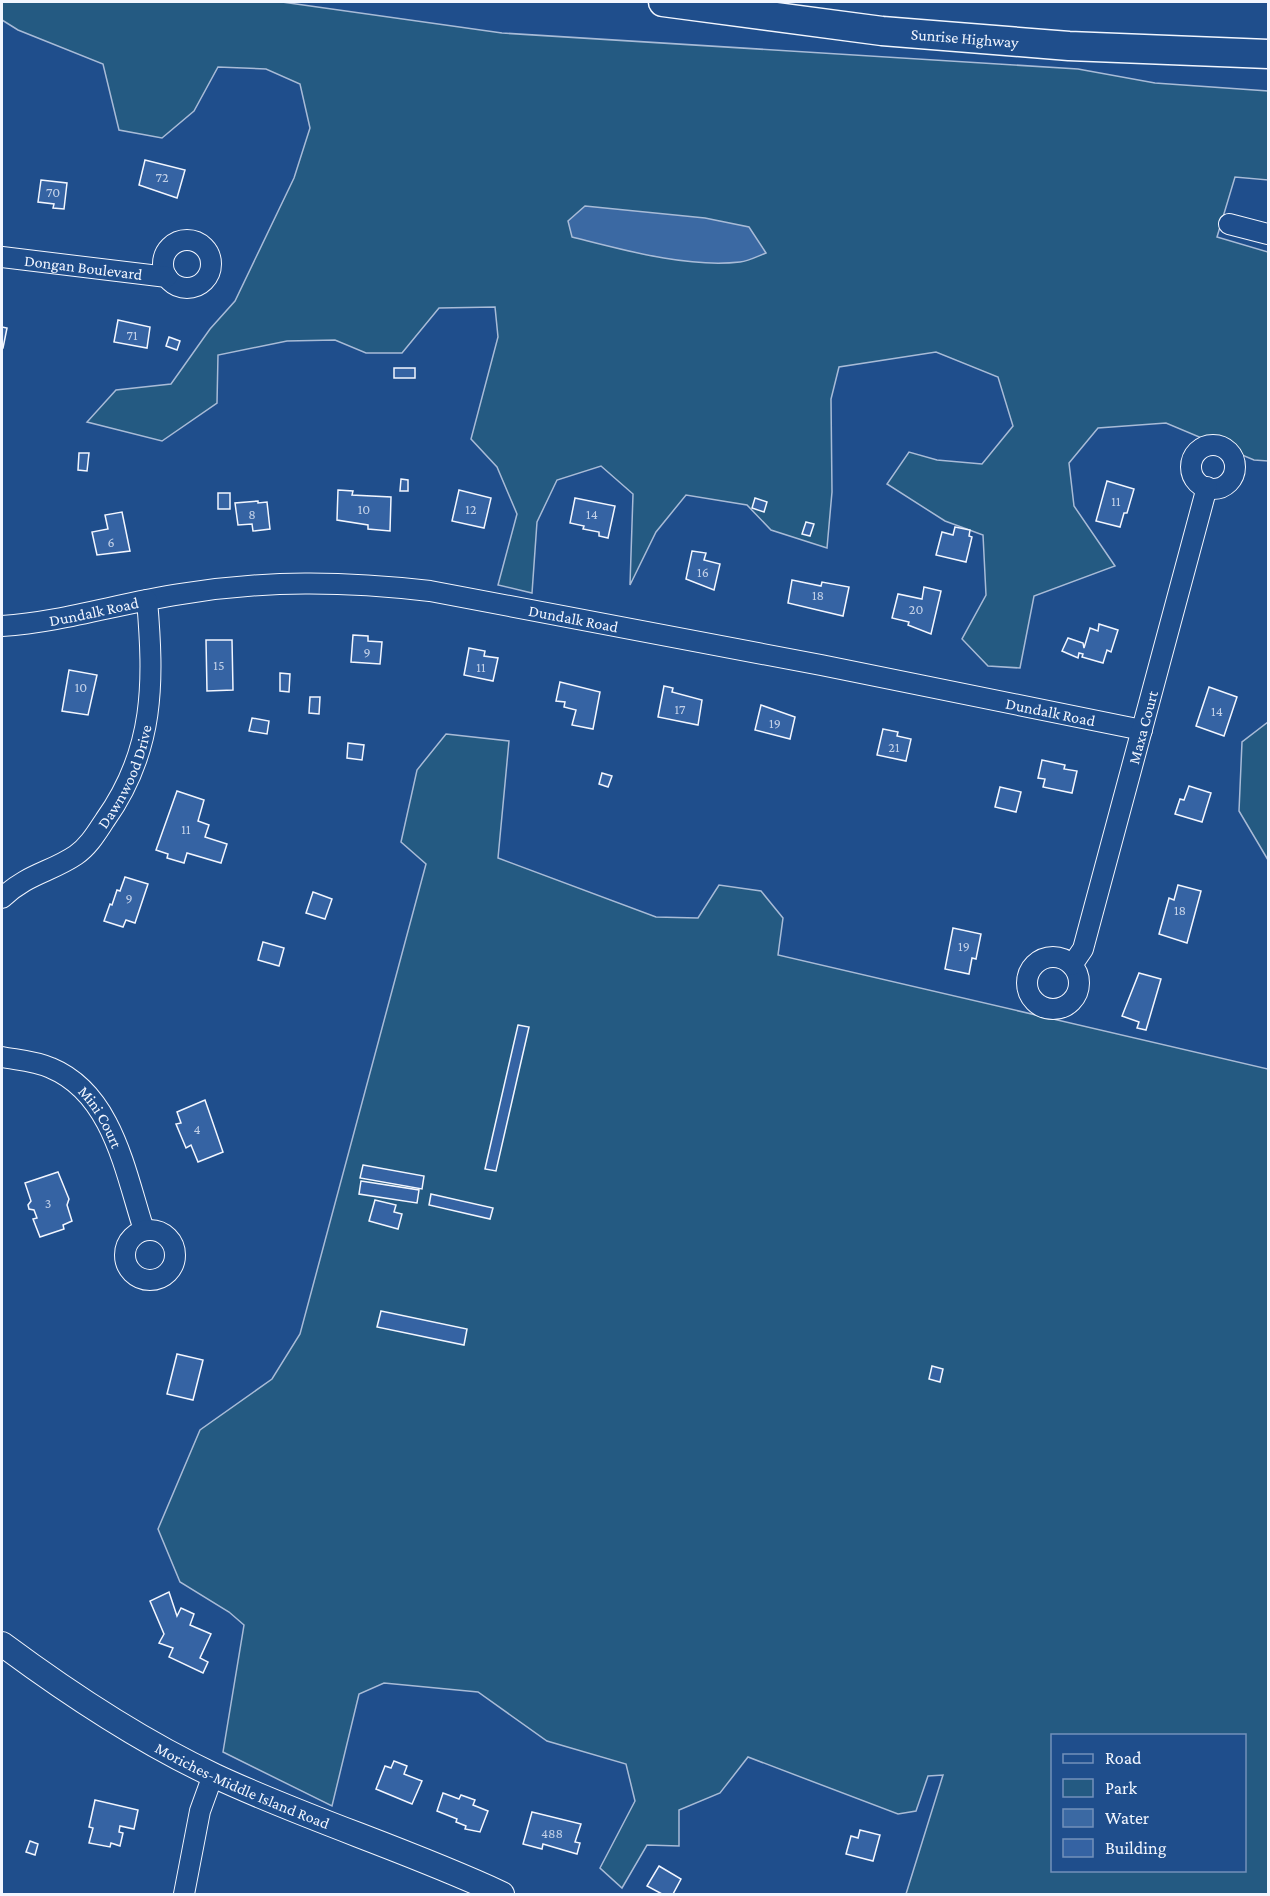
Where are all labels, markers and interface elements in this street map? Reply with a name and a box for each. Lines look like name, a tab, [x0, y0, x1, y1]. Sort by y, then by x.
street label: Sunrise Highway	[910, 25, 1020, 52]
house number: 72	[155, 169, 169, 185]
house number: 70	[46, 184, 60, 200]
street label: Dongan Boulevard	[23, 252, 144, 283]
house number: 71	[126, 327, 138, 343]
house number: 11	[1111, 493, 1121, 509]
house number: 10	[358, 501, 370, 517]
house number: 12	[465, 501, 477, 517]
house number: 8	[248, 506, 256, 522]
house number: 14	[586, 506, 598, 522]
house number: 6	[107, 534, 115, 550]
house number: 16	[697, 564, 709, 580]
house number: 18	[812, 587, 824, 603]
street label: Dundalk Road	[48, 594, 141, 629]
house number: 20	[909, 601, 923, 617]
street label: Dundalk Road	[527, 602, 620, 636]
house number: 9	[363, 644, 371, 660]
house number: 15	[213, 657, 225, 673]
house number: 11	[476, 659, 486, 675]
house number: 10	[75, 679, 87, 695]
street label: Maxa Court	[1125, 688, 1161, 766]
street label: Dundalk Road	[1004, 695, 1097, 729]
house number: 17	[674, 701, 686, 717]
house number: 14	[1211, 703, 1223, 719]
house number: 19	[769, 715, 781, 731]
street label: Dawnwood Drive	[94, 723, 155, 831]
house number: 21	[888, 739, 900, 755]
house number: 11	[181, 821, 191, 837]
house number: 9	[125, 890, 133, 906]
house number: 18	[1174, 902, 1186, 918]
house number: 19	[958, 938, 970, 954]
street label: Mini Court	[75, 1082, 126, 1151]
house number: 4	[193, 1121, 201, 1137]
house number: 3	[45, 1195, 51, 1211]
legend	[1051, 1734, 1246, 1872]
street label: Moriches-Middle Island Road	[152, 1739, 332, 1832]
text: Road	[1105, 1748, 1142, 1768]
text: Park	[1105, 1778, 1137, 1798]
text: Water	[1105, 1808, 1150, 1828]
house number: 488	[541, 1825, 563, 1841]
text: Building	[1105, 1838, 1167, 1858]

